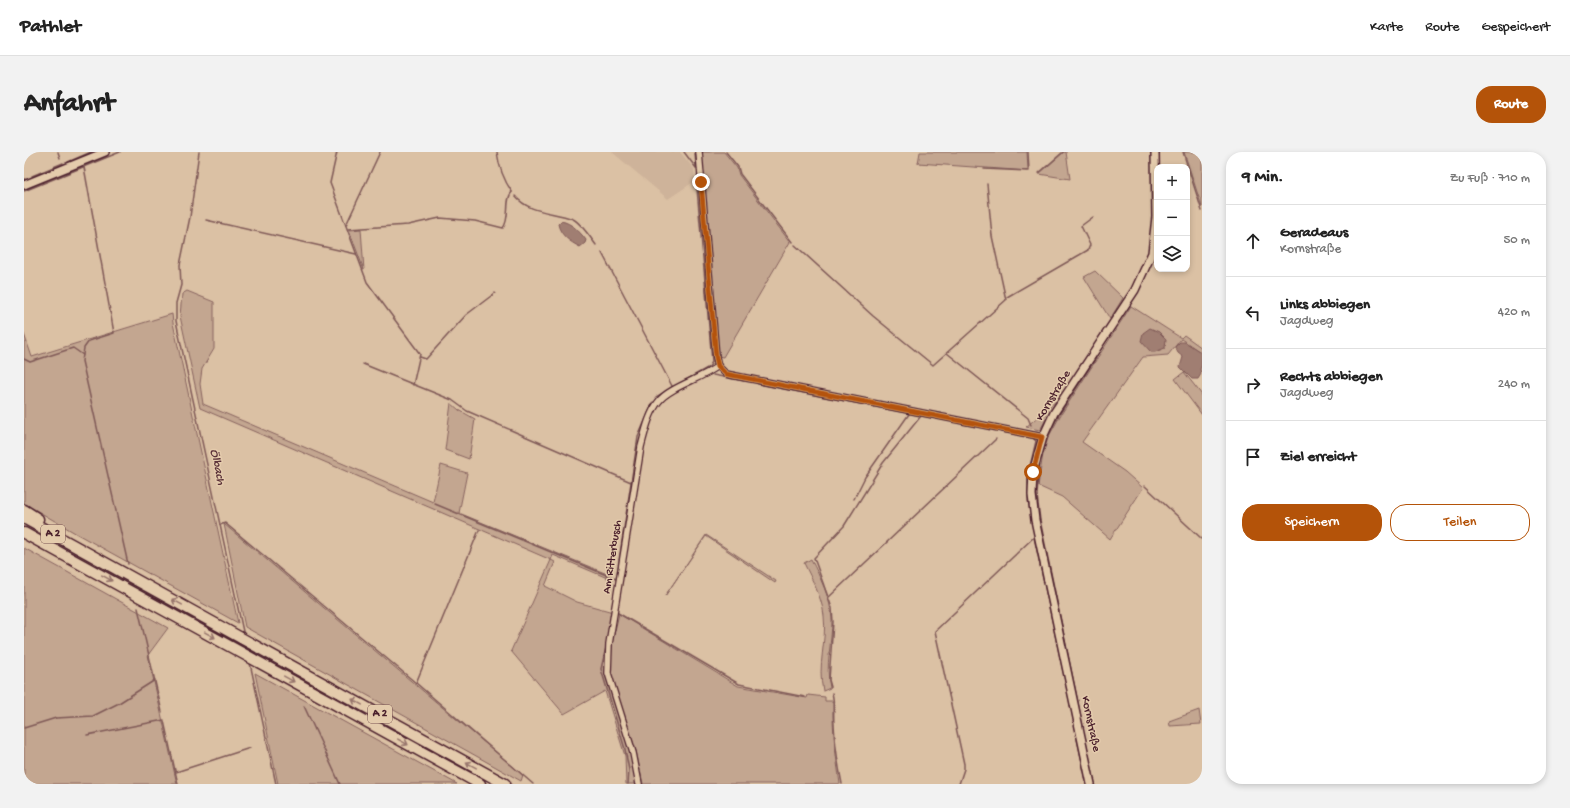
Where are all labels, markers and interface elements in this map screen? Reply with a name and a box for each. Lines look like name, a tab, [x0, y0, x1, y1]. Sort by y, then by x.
text: Pathlet	[20, 16, 81, 39]
text: Karte	[1370, 19, 1403, 36]
text: Route	[1425, 19, 1459, 36]
text: Gespeichert	[1481, 19, 1550, 36]
button: Route	[1476, 86, 1546, 123]
text: Anfahrt	[24, 88, 114, 121]
map controls	[1154, 164, 1190, 272]
button: +	[1154, 164, 1190, 200]
text: 9 Min.	[1242, 168, 1283, 188]
text: Zu Fuß · 710 m	[1450, 171, 1530, 186]
route end	[692, 173, 710, 191]
button: −	[1154, 200, 1190, 236]
text: Geradeaus	[1280, 224, 1348, 242]
icon: ahead	[1242, 230, 1264, 252]
text: 50 m	[1503, 233, 1530, 248]
button: layers	[1154, 236, 1190, 272]
text: Kornstraße	[1280, 242, 1341, 257]
text: Links abbiegen	[1280, 296, 1370, 314]
icon: left	[1242, 302, 1264, 324]
text: 420 m	[1498, 305, 1530, 320]
text: Jagdweg	[1280, 314, 1333, 329]
street label: Kornstraße	[1033, 367, 1075, 424]
text: Rechts abbiegen	[1280, 368, 1383, 386]
icon: right	[1242, 374, 1264, 396]
text: 240 m	[1498, 377, 1530, 392]
text: Jagdweg	[1280, 386, 1333, 401]
icon: arrive	[1242, 446, 1264, 468]
water label: Ölbach	[206, 448, 228, 487]
text: Ziel erreicht	[1280, 448, 1356, 466]
route start	[1024, 463, 1042, 481]
button: Speichern	[1242, 504, 1382, 541]
button: Teilen	[1390, 504, 1530, 541]
street label: Am Ritterbusch	[600, 519, 626, 595]
road number: A 2	[41, 525, 65, 543]
one-way arrow	[101, 575, 113, 583]
one-way arrow	[171, 598, 183, 606]
one-way arrow	[204, 632, 216, 640]
one-way arrow	[283, 676, 295, 683]
street label: Kornstraße	[1077, 695, 1103, 754]
one-way arrow	[351, 698, 363, 705]
road number: A 2	[368, 705, 392, 723]
one-way arrow	[397, 738, 409, 746]
one-way arrow	[465, 761, 477, 768]

